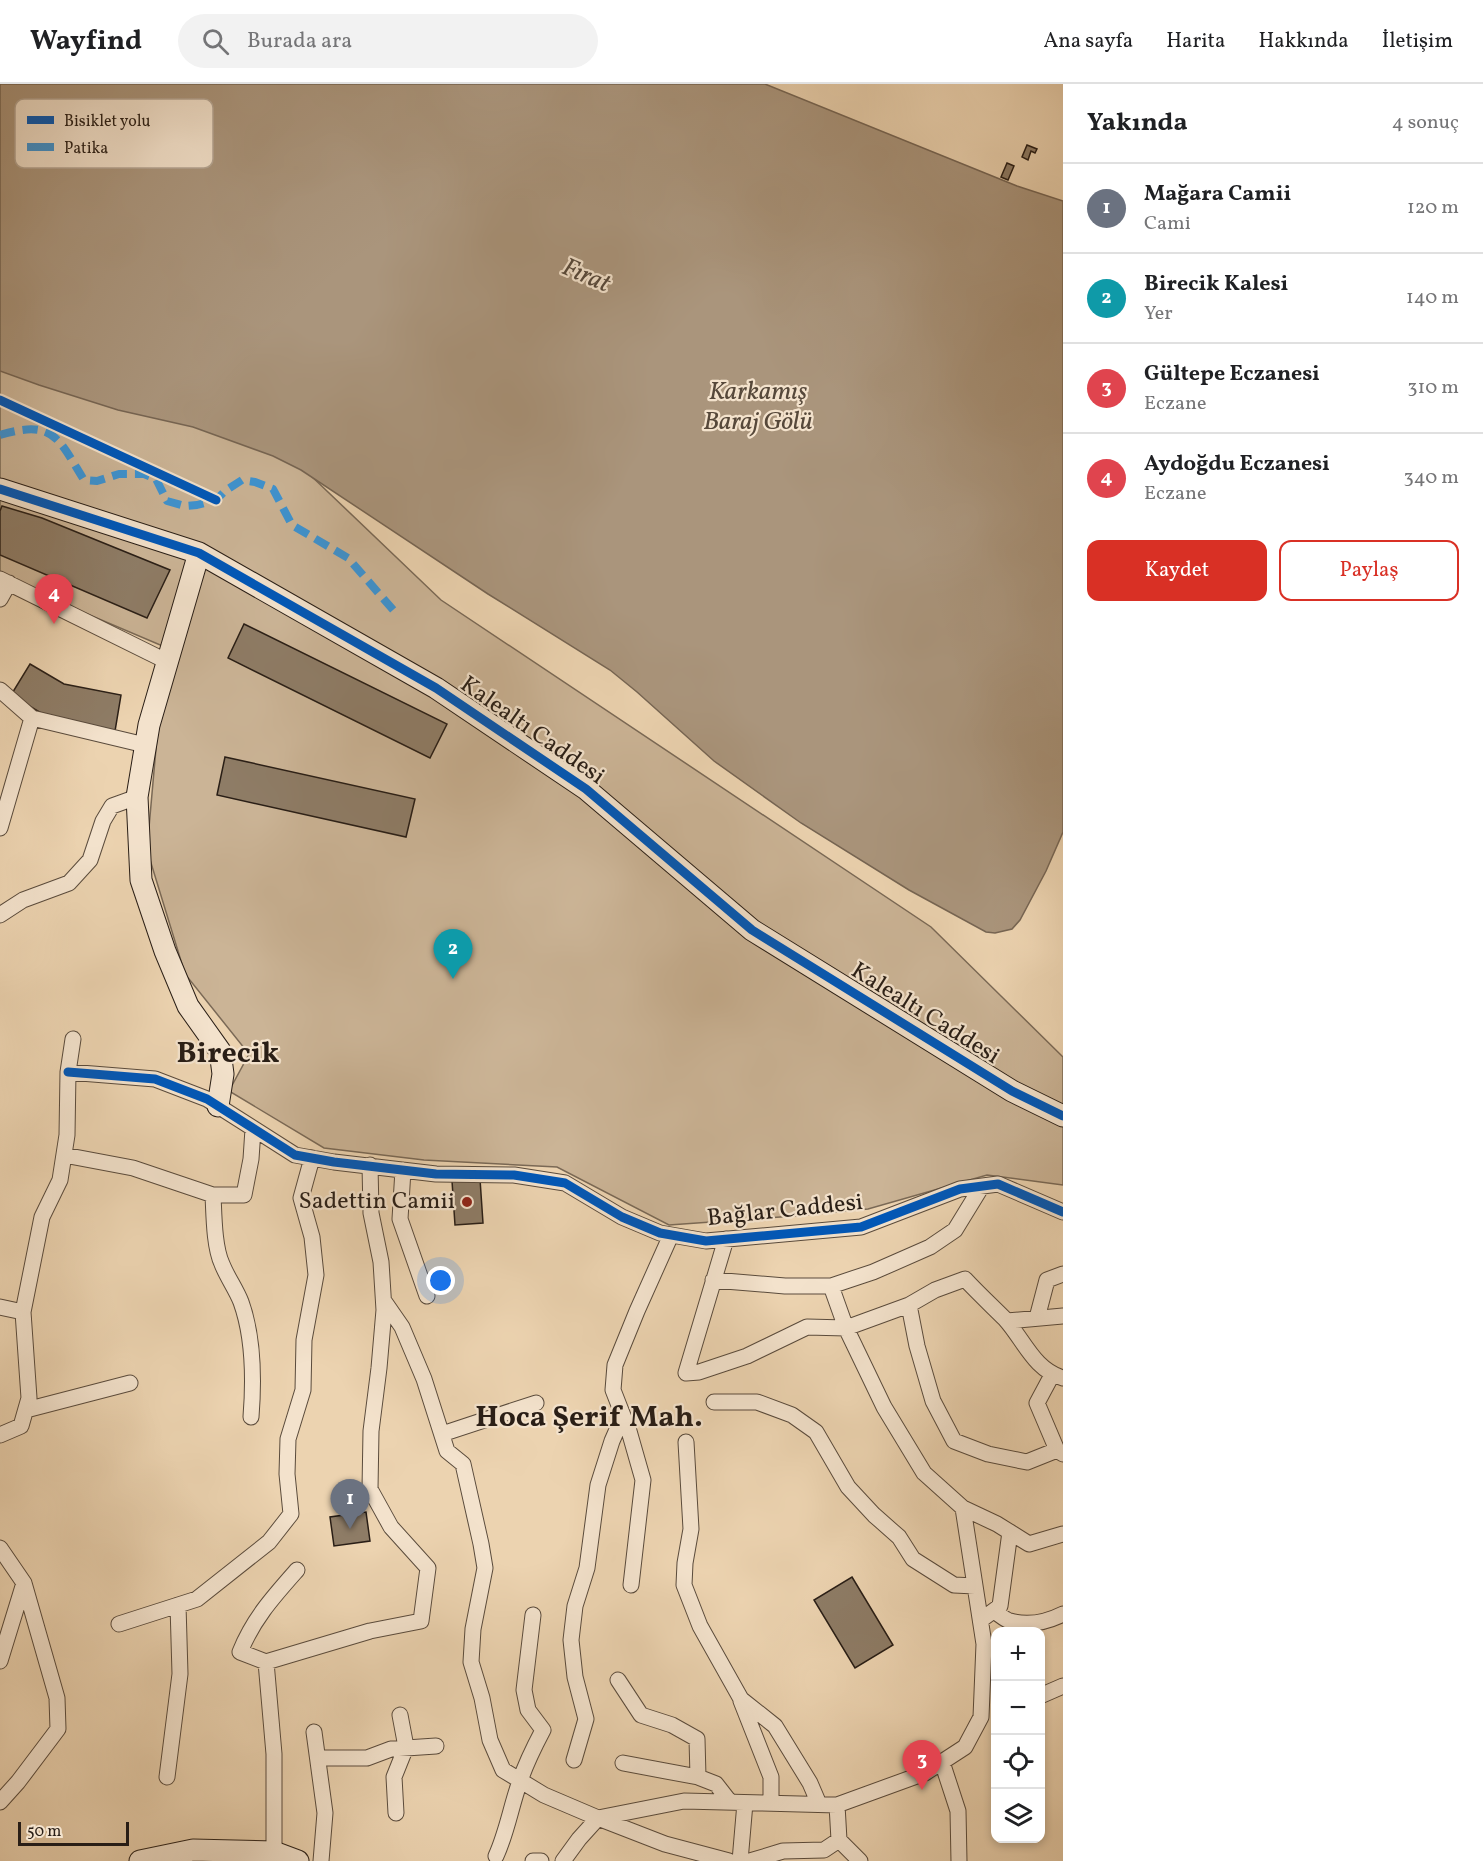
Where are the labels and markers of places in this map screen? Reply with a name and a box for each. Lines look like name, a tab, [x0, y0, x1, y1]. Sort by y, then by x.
pin: 4	[34, 574, 74, 624]
pin: 2	[434, 930, 472, 979]
place label: Sadettin Camii	[299, 1185, 455, 1219]
marker: Sadettin Camii	[460, 1195, 474, 1209]
pin: 1	[330, 1480, 370, 1529]
pin: 3	[902, 1740, 942, 1790]

